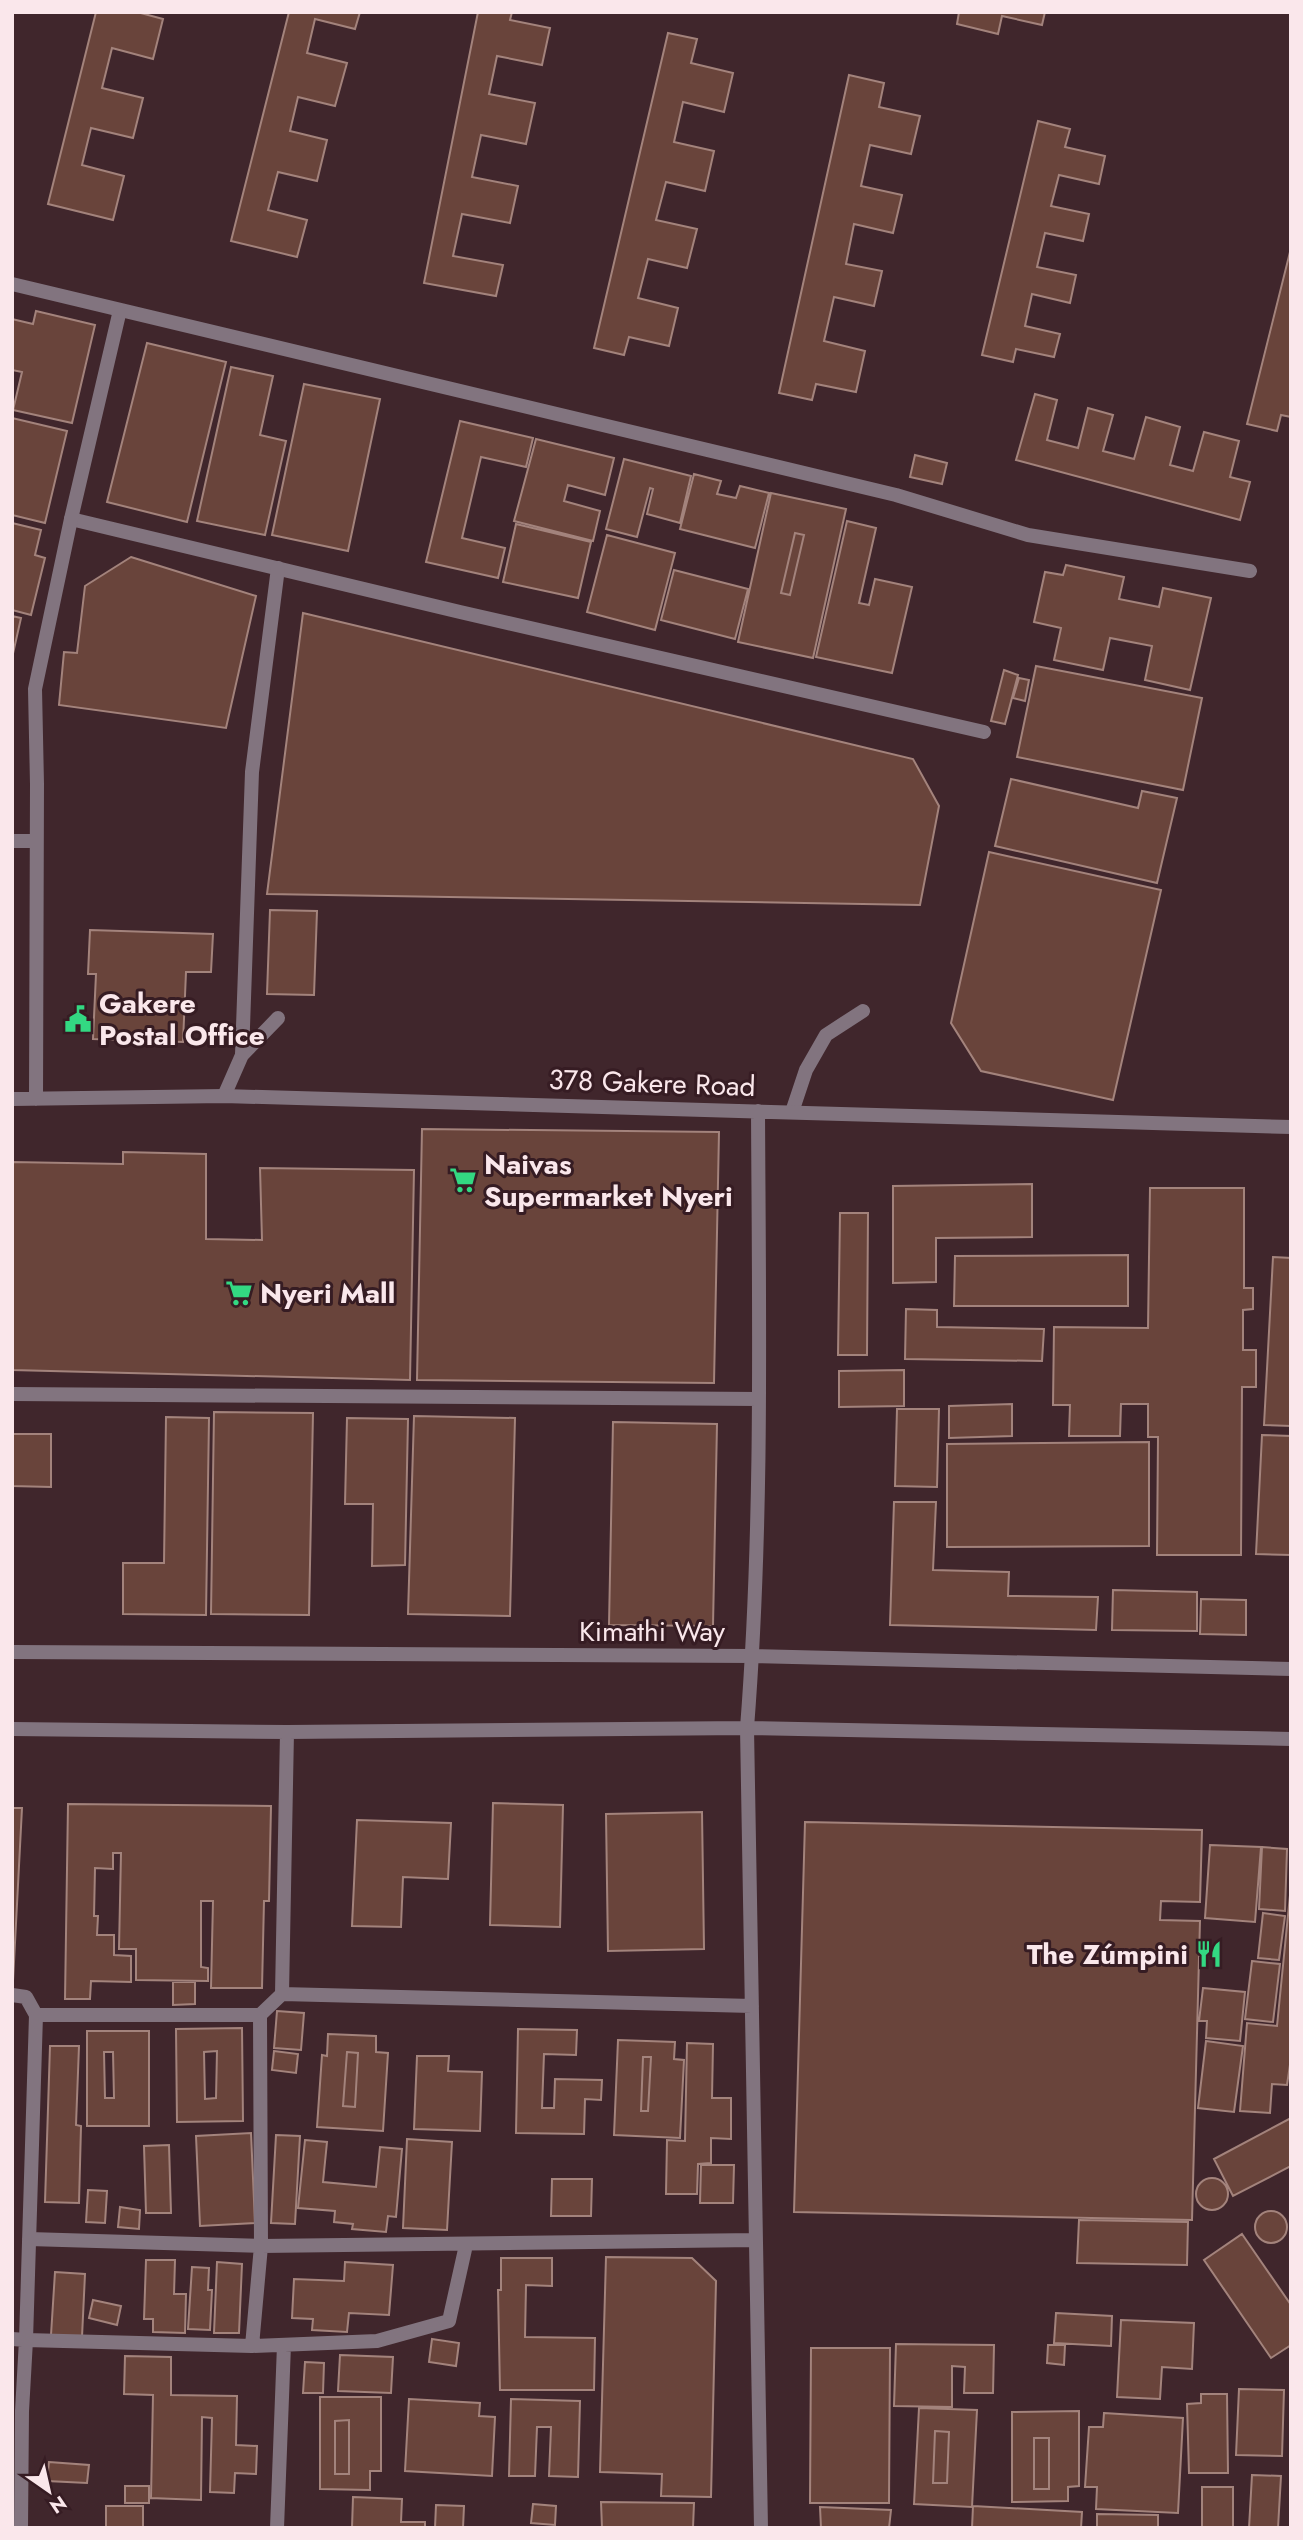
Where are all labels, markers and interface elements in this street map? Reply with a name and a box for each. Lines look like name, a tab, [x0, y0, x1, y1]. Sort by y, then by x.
place label: Gakere Postal Office	[99, 983, 265, 1056]
public building icon: Gakere Postal Office	[63, 1004, 93, 1034]
street label: 378 Gakere Road	[548, 1059, 756, 1107]
place label: Naivas Supermarket Nyeri	[484, 1144, 733, 1217]
supermarket icon: Naivas Supermarket Nyeri	[448, 1165, 478, 1195]
place label: Nyeri Mall	[260, 1273, 395, 1314]
supermarket icon: Nyeri Mall	[224, 1278, 254, 1308]
street label: Kimathi Way	[579, 1611, 726, 1652]
place label: The Zúmpini	[1027, 1934, 1188, 1975]
restaurant icon: The Zúmpini	[1194, 1939, 1224, 1969]
north arrow	[14, 2456, 84, 2526]
text: N	[44, 2489, 72, 2520]

